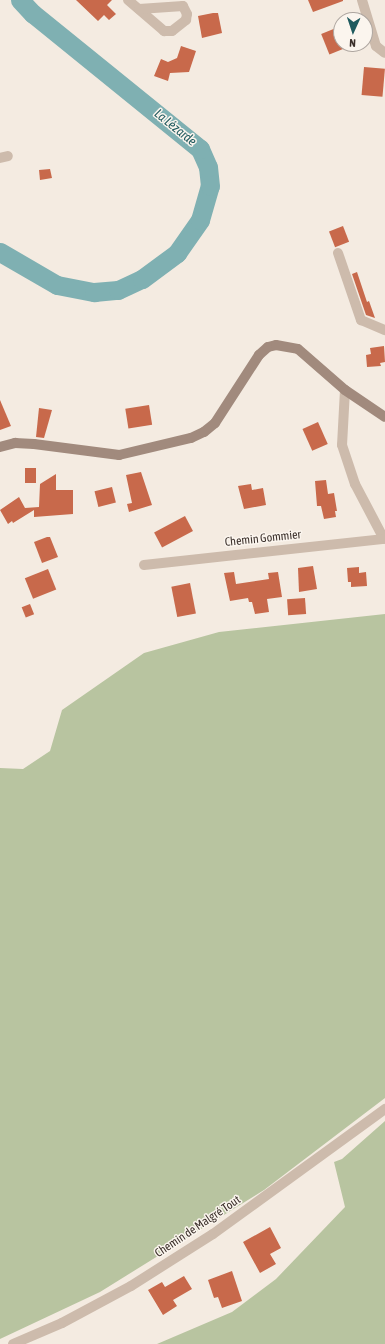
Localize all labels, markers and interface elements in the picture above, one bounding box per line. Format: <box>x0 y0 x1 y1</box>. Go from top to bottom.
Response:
north arrow <box>333 12 373 52</box>
text: N <box>349 37 356 49</box>
water label: La Lézarde <box>151 106 199 150</box>
street label: Chemin Gommier <box>224 528 302 550</box>
street label: Chemin de Malgré Tout <box>152 1193 244 1261</box>

